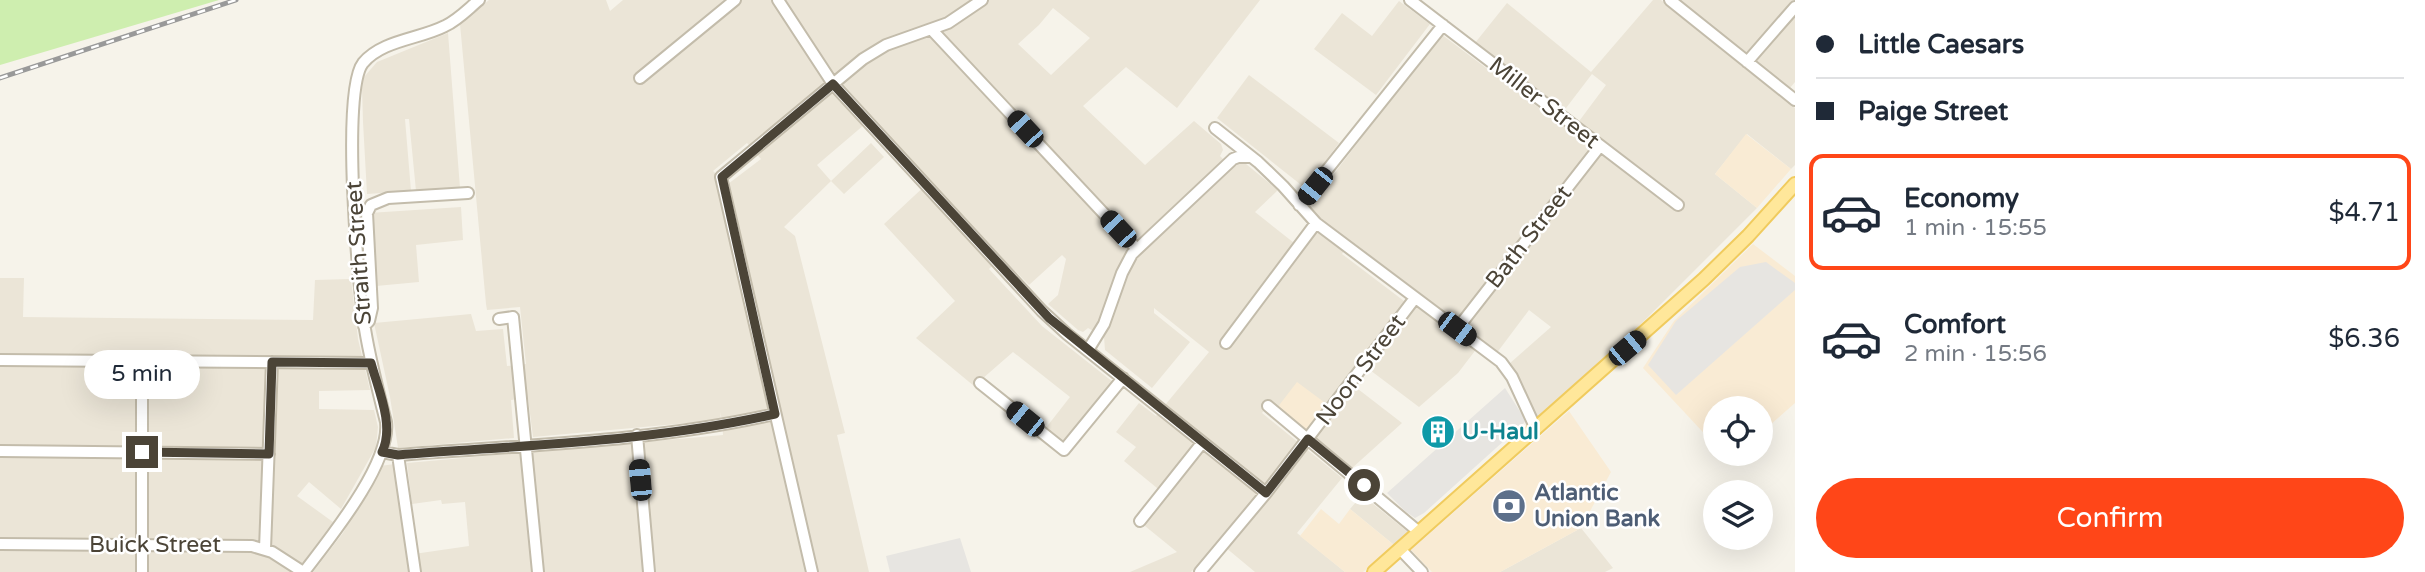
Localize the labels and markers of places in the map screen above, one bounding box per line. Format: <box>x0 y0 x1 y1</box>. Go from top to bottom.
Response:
building icon: U-Haul <box>1419 413 1457 451</box>
place label: U-Haul <box>1462 418 1539 446</box>
place label: Atlantic Union Bank <box>1534 479 1661 533</box>
bank icon: Atlantic Union Bank <box>1490 487 1528 525</box>

